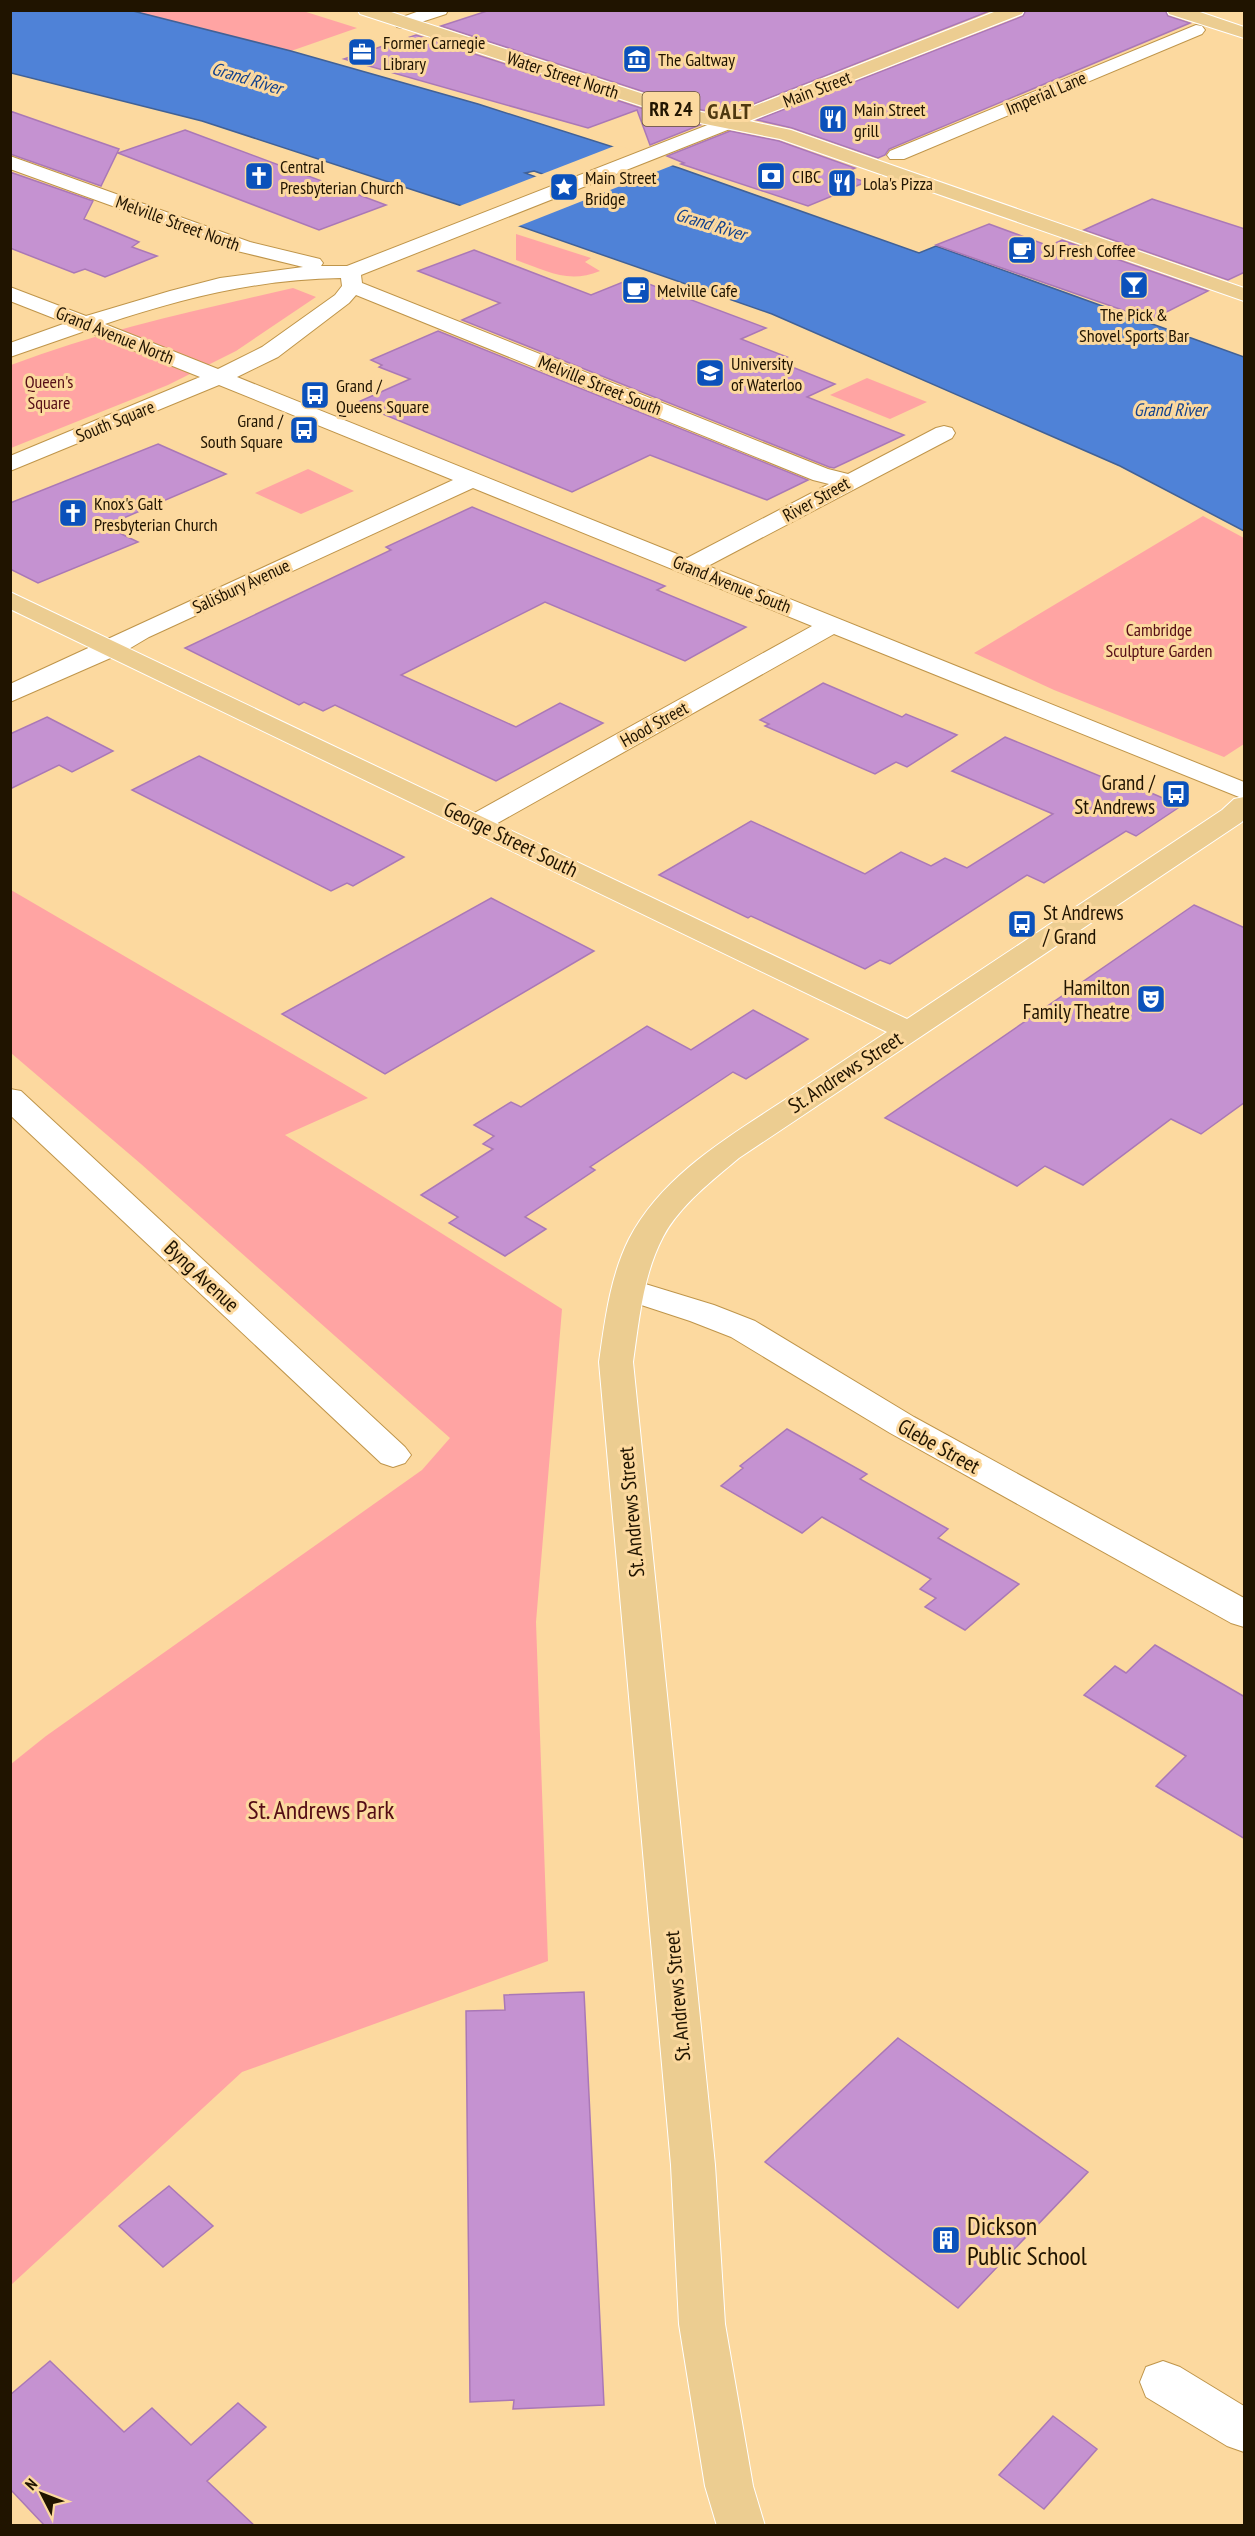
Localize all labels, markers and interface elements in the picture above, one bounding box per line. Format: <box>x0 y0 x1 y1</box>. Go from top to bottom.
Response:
place label: Former Carnegie Library <box>383 31 486 75</box>
office icon: Former Carnegie Library <box>346 36 378 68</box>
museum icon: The Galtway <box>621 43 653 75</box>
street label: Water Street North <box>504 46 622 104</box>
place label: The Galtway <box>658 48 735 71</box>
water label: Grand River <box>209 56 288 100</box>
street label: Main Street <box>779 65 855 113</box>
street label: Imperial Lane <box>1002 66 1090 120</box>
road number: RR 24 <box>642 92 700 126</box>
district label: GALT <box>707 97 753 125</box>
place label: Main Street grill <box>854 98 926 142</box>
restaurant icon: Main Street grill <box>817 103 849 135</box>
place label: Central Presbyterian Church <box>280 155 404 199</box>
church icon: Central Presbyterian Church <box>243 160 275 192</box>
bank icon: CIBC <box>755 160 787 192</box>
place label: CIBC <box>792 165 821 188</box>
place label: Main Street Bridge <box>585 166 657 210</box>
restaurant icon: Lola's Pizza <box>826 167 858 199</box>
place icon: Main Street Bridge <box>548 171 580 203</box>
place label: Lola's Pizza <box>863 172 933 195</box>
street label: Melville Street North <box>113 190 243 256</box>
water label: Grand River <box>673 202 752 246</box>
cafe icon: SJ Fresh Coffee <box>1006 234 1038 266</box>
place label: SJ Fresh Coffee <box>1043 239 1136 262</box>
bar icon: The Pick & Shovel Sports Bar <box>1118 269 1150 301</box>
cafe icon: Melville Cafe <box>620 274 652 306</box>
place label: Melville Cafe <box>657 279 738 302</box>
street label: Grand Avenue North <box>53 301 177 369</box>
place label: The Pick & Shovel Sports Bar <box>1079 303 1189 347</box>
street label: Melville Street South <box>535 350 665 420</box>
place label: University of Waterloo <box>731 352 803 396</box>
school or university icon: University of Waterloo <box>694 357 726 389</box>
park label: Queen's Square <box>25 370 73 414</box>
place label: Grand / Queens Square <box>336 374 429 418</box>
bus stop icon: Grand / Queens Square <box>299 379 331 411</box>
street label: South Square <box>72 395 158 447</box>
water label: Grand River <box>1134 398 1209 421</box>
place label: Grand / South Square <box>200 409 284 453</box>
bus stop icon: Grand / South Square <box>288 414 320 446</box>
street label: River Street <box>779 471 854 527</box>
place label: Knox's Galt Presbyterian Church <box>94 492 218 536</box>
church icon: Knox's Galt Presbyterian Church <box>57 497 89 529</box>
street label: Grand Avenue South <box>670 550 794 618</box>
street label: Salisbury Avenue <box>189 553 293 619</box>
park label: Cambridge Sculpture Garden <box>1105 618 1213 662</box>
street label: Hood Street <box>616 696 692 752</box>
place label: Grand / St Andrews <box>1074 769 1156 820</box>
bus stop icon: Grand / St Andrews <box>1160 778 1192 810</box>
street label: George Street South <box>439 795 583 883</box>
place label: St Andrews / Grand <box>1042 899 1124 950</box>
bus stop icon: St Andrews / Grand <box>1006 908 1038 940</box>
place label: Hamilton Family Theatre <box>1023 974 1130 1025</box>
theatre icon: Hamilton Family Theatre <box>1135 983 1167 1015</box>
street label: St. Andrews Street <box>783 1025 907 1119</box>
street label: Byng Avenue <box>159 1234 245 1318</box>
street label: Glebe Street <box>893 1412 985 1480</box>
street label: St. Andrews Street <box>612 1445 650 1578</box>
park label: St. Andrews Park <box>248 1793 394 1826</box>
street label: St. Andrews Street <box>658 1929 696 2062</box>
place label: Dickson Public School <box>967 2209 1087 2272</box>
building icon: Dickson Public School <box>930 2224 962 2256</box>
north arrow <box>12 2464 72 2524</box>
text: N <box>21 2474 41 2494</box>

